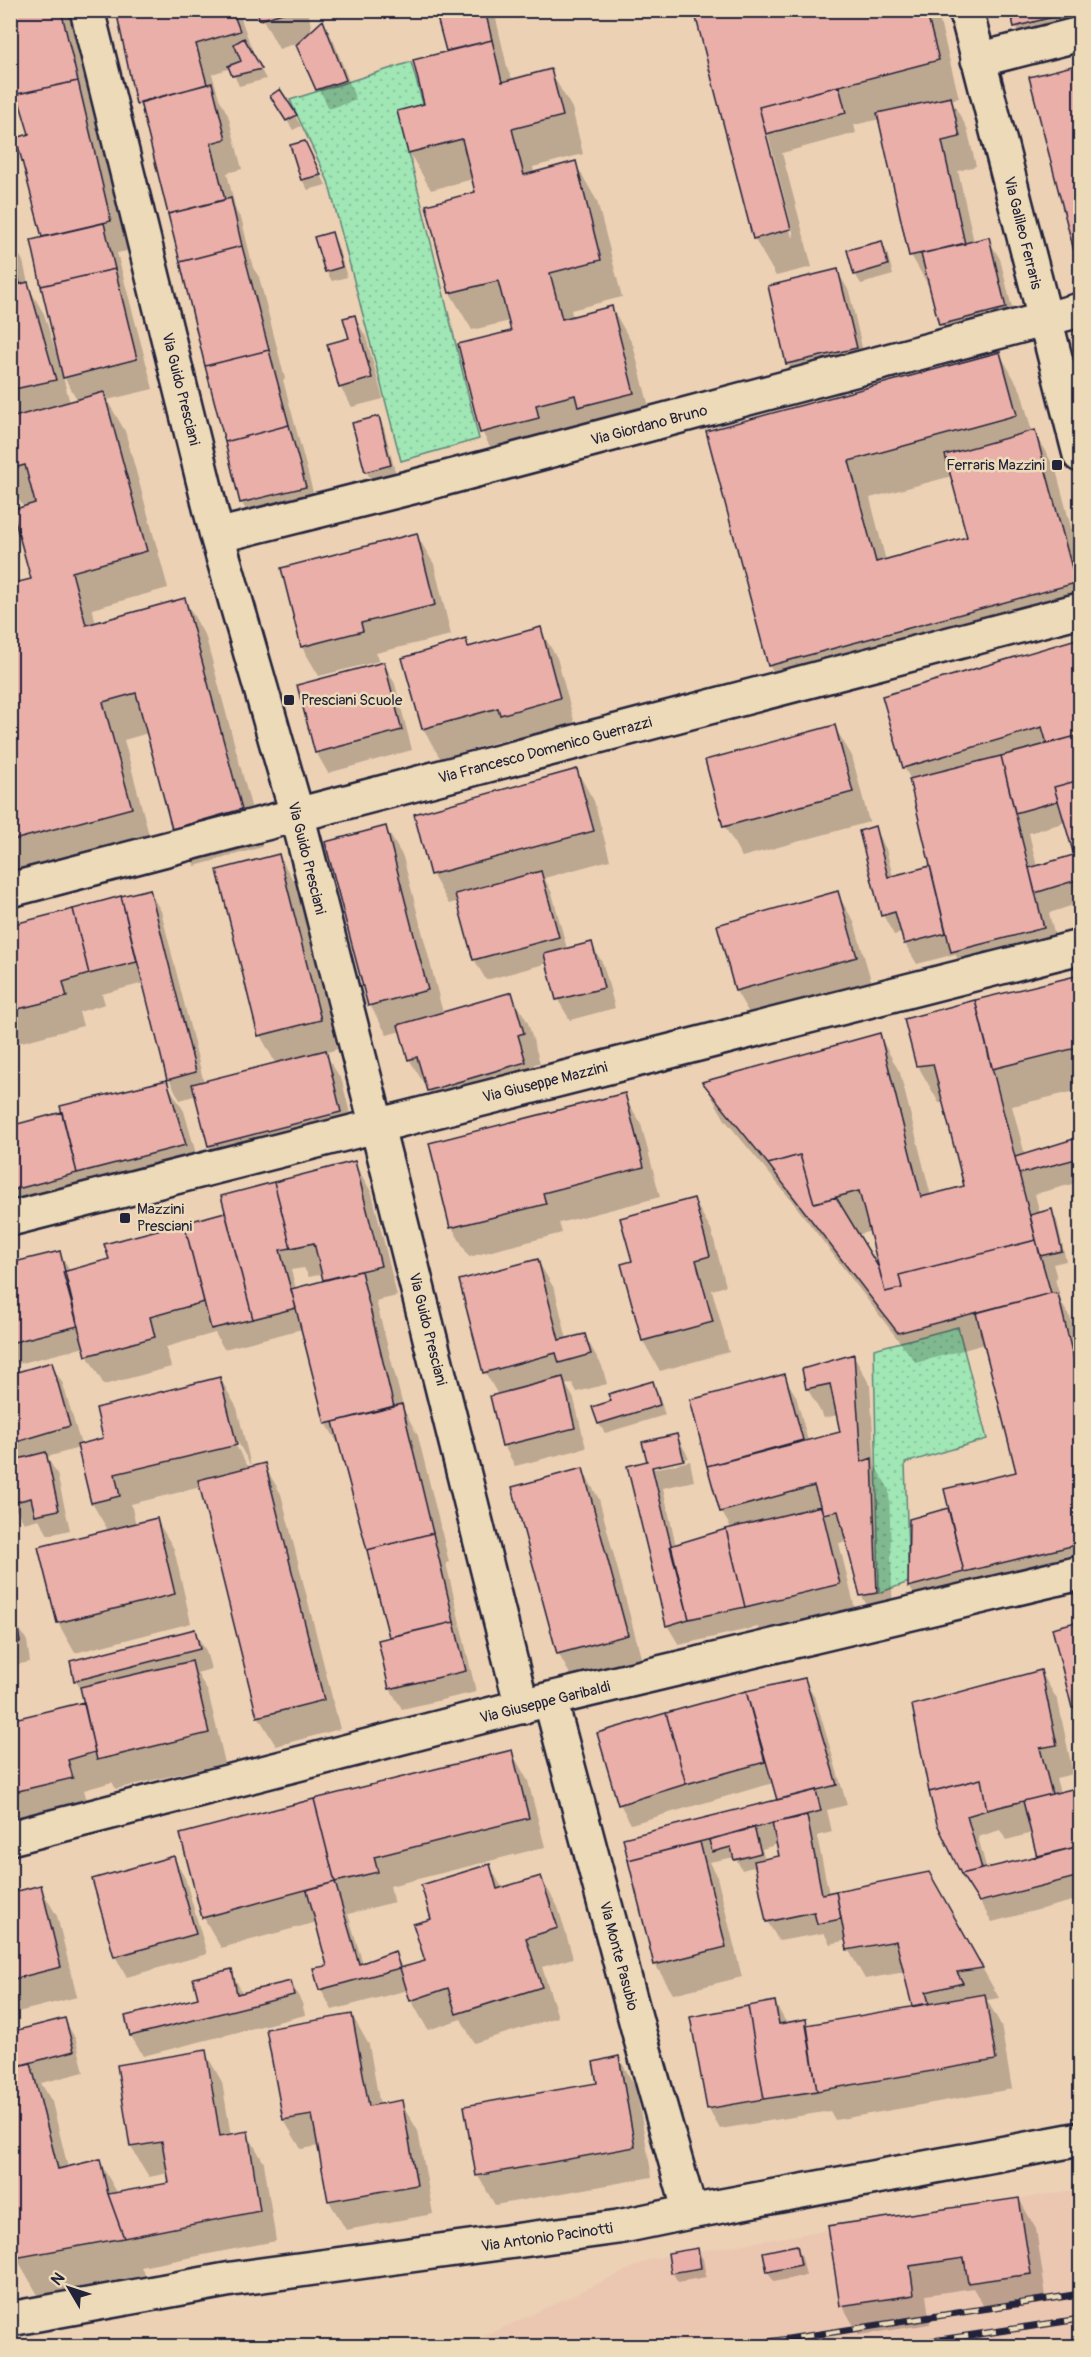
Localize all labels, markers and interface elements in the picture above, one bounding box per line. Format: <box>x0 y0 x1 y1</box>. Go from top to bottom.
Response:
street label: Via Galileo Ferraris <box>999 175 1046 292</box>
street label: Via Guido Presciani <box>157 331 204 448</box>
street label: Via Giordano Bruno <box>589 401 709 450</box>
place label: Ferraris Mazzini <box>946 456 1045 475</box>
marker: Ferraris Mazzini <box>1050 458 1064 472</box>
place label: Presciani Scuole <box>301 691 403 710</box>
marker: Presciani Scuole <box>282 693 296 707</box>
street label: Via Francesco Domenico Guerrazzi <box>436 713 654 788</box>
street label: Via Guido Presciani <box>283 800 330 917</box>
street label: Via Giuseppe Mazzini <box>481 1058 610 1107</box>
place label: Mazzini Presciani <box>137 1200 192 1236</box>
marker: Mazzini Presciani <box>118 1211 132 1225</box>
street label: Via Guido Presciani <box>404 1271 451 1388</box>
street label: Via Giuseppe Garibaldi <box>478 1677 613 1728</box>
street label: Via Monte Pasubio <box>595 1899 642 2013</box>
street label: Via Antonio Pacinotti <box>480 2219 614 2256</box>
north arrow <box>39 2258 99 2318</box>
text: N <box>47 2269 69 2290</box>

